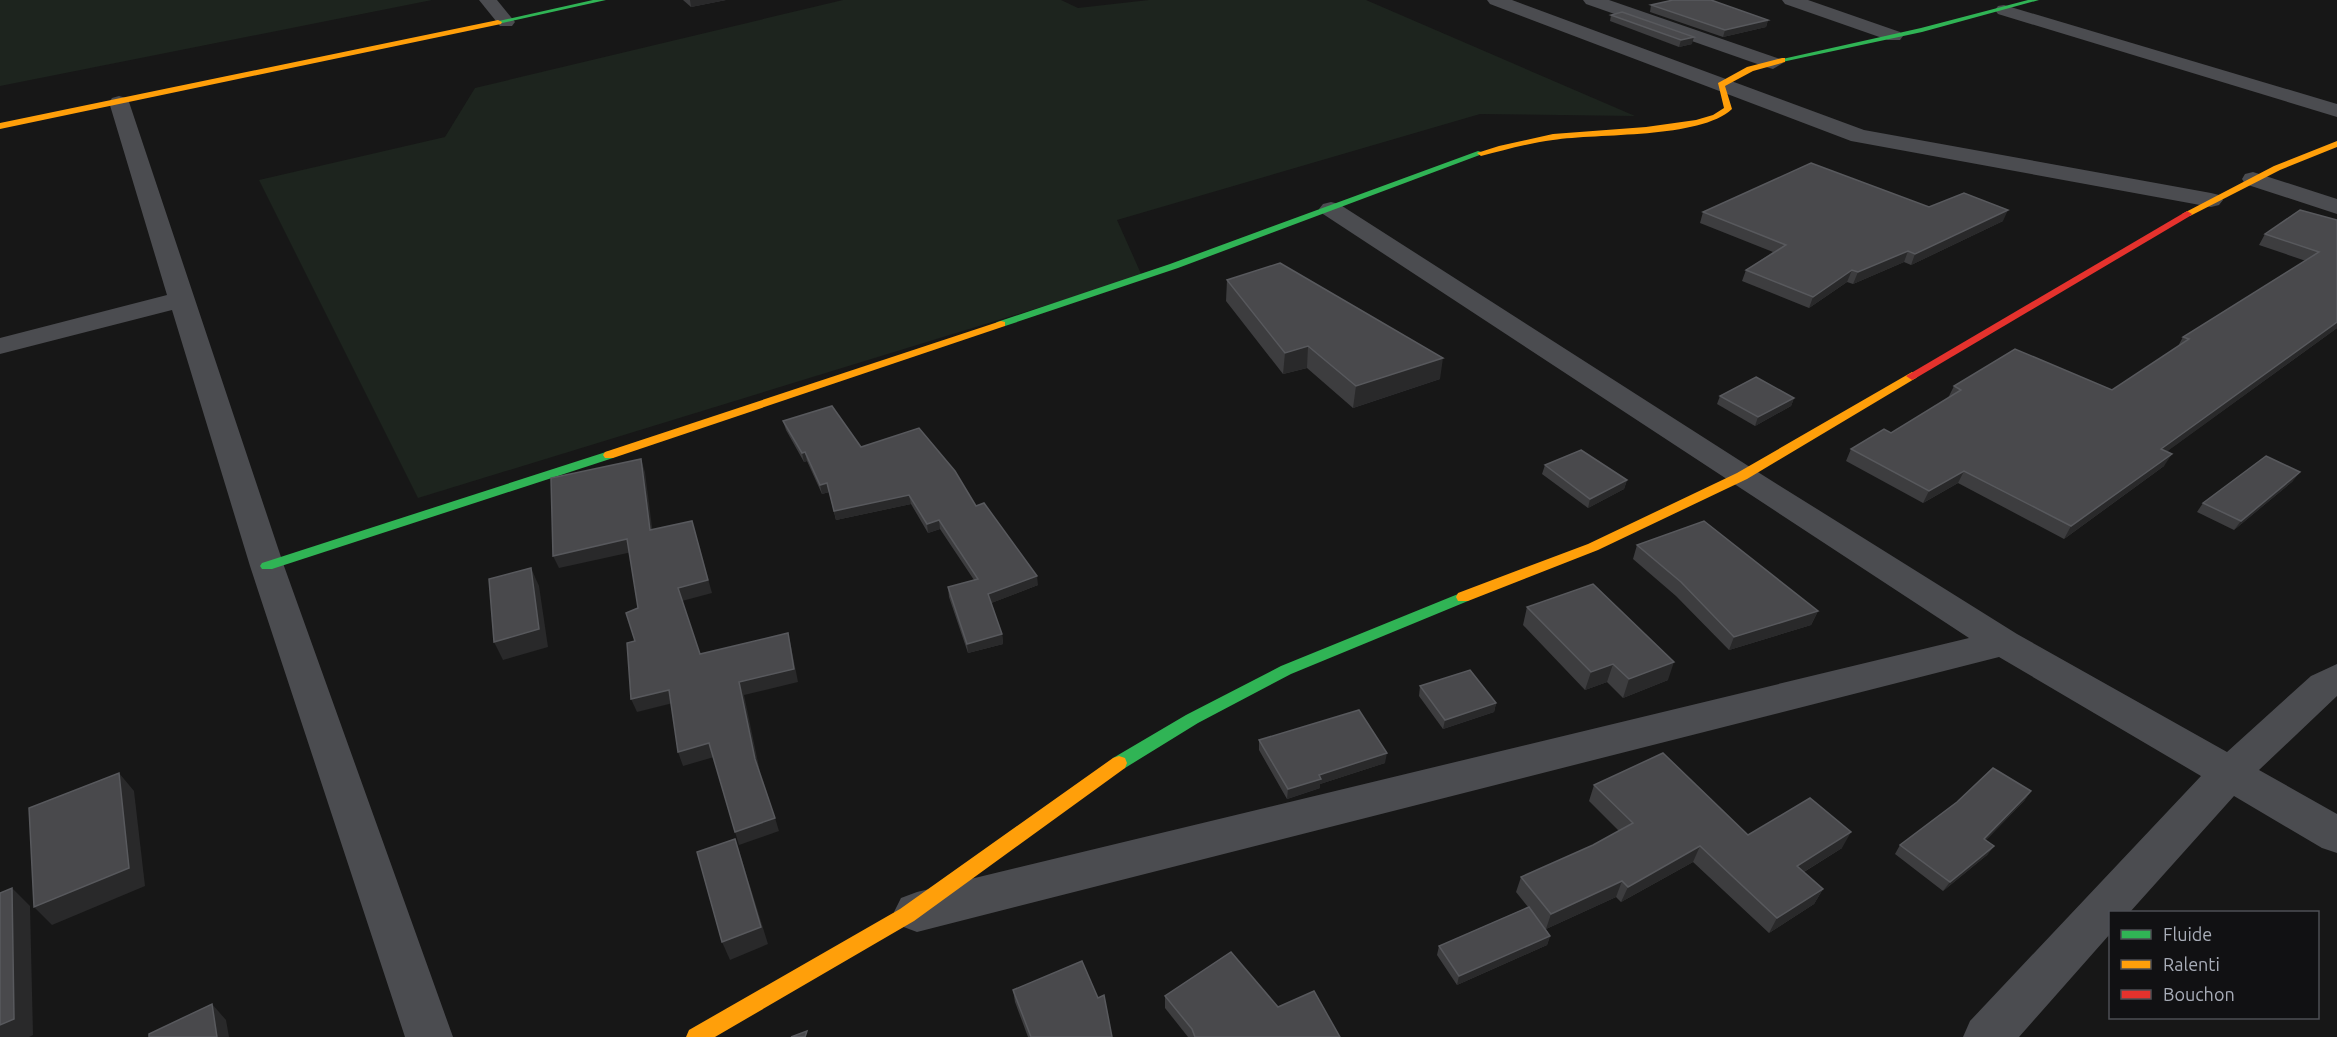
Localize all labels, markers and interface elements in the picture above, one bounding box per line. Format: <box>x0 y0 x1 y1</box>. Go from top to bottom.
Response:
legend <box>2109 911 2319 1019</box>
text: Fluide <box>2163 924 2212 944</box>
text: Ralenti <box>2163 954 2220 974</box>
text: Bouchon <box>2163 984 2235 1004</box>

